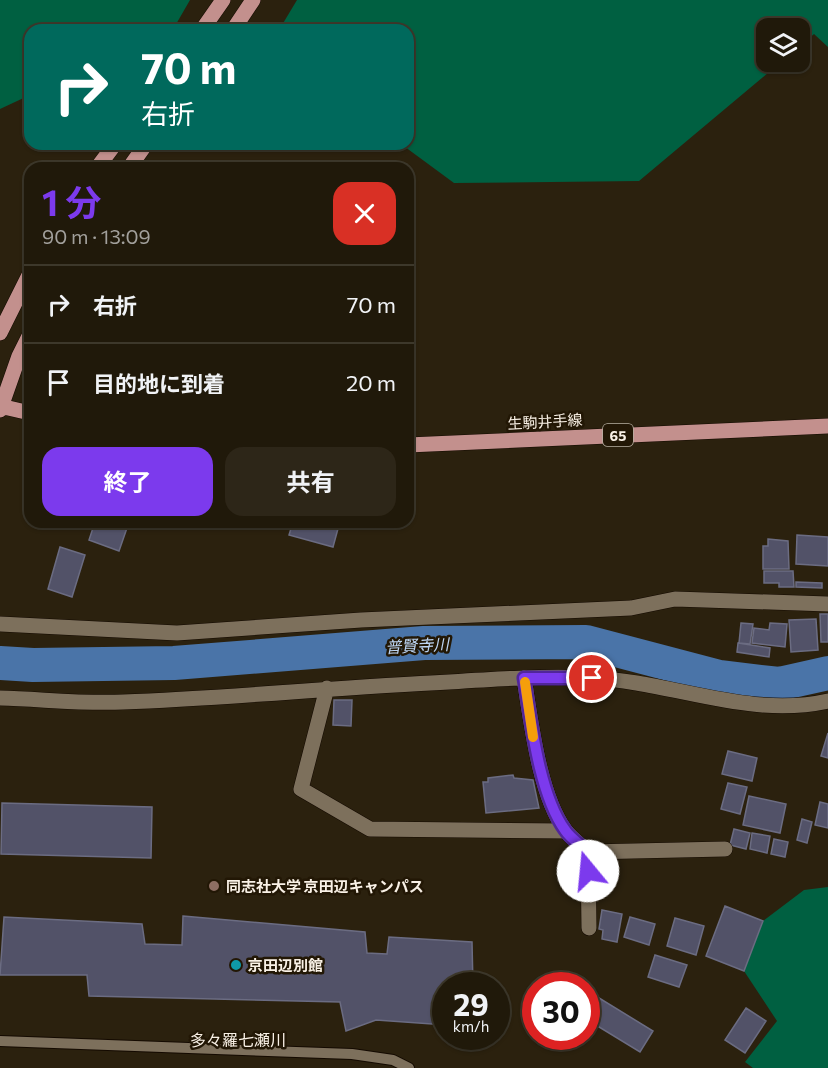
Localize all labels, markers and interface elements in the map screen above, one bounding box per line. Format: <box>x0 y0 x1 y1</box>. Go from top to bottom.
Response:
map controls <box>756 18 810 72</box>
button: layers <box>756 18 810 72</box>
text: 70 m <box>141 41 236 93</box>
icon: right <box>42 48 120 126</box>
text: 右折 <box>141 97 195 130</box>
text: 1 分 <box>42 179 101 223</box>
button: close <box>333 182 396 245</box>
text: 90 m · 13:09 <box>42 224 151 248</box>
icon: right <box>42 288 75 321</box>
text: 70 m <box>347 291 396 318</box>
text: 右折 <box>93 292 137 319</box>
icon: arrive <box>42 366 75 399</box>
text: 20 m <box>346 369 396 396</box>
text: 目的地に到着 <box>93 370 225 397</box>
street label: 生駒井手線 <box>507 410 583 432</box>
road number: 65 <box>603 424 633 446</box>
button: 終了 <box>42 447 213 516</box>
button: 共有 <box>225 447 396 516</box>
water label: 普賢寺川 <box>385 634 451 656</box>
pin <box>566 652 617 703</box>
icon: arrive <box>575 661 608 694</box>
position arrow <box>556 839 620 903</box>
place label: 同志社大学 京田辺キャンパス <box>226 877 424 895</box>
marker: 同志社大学 京田辺キャンパス <box>207 879 221 893</box>
place label: 京田辺別館 <box>248 956 323 974</box>
marker: 京田辺別館 <box>229 958 243 972</box>
speed limit sign: 30 <box>522 972 600 1050</box>
text: 29 <box>453 985 489 1022</box>
text: km/h <box>453 1017 489 1035</box>
district label: 多々羅七瀬川 <box>190 1030 286 1049</box>

